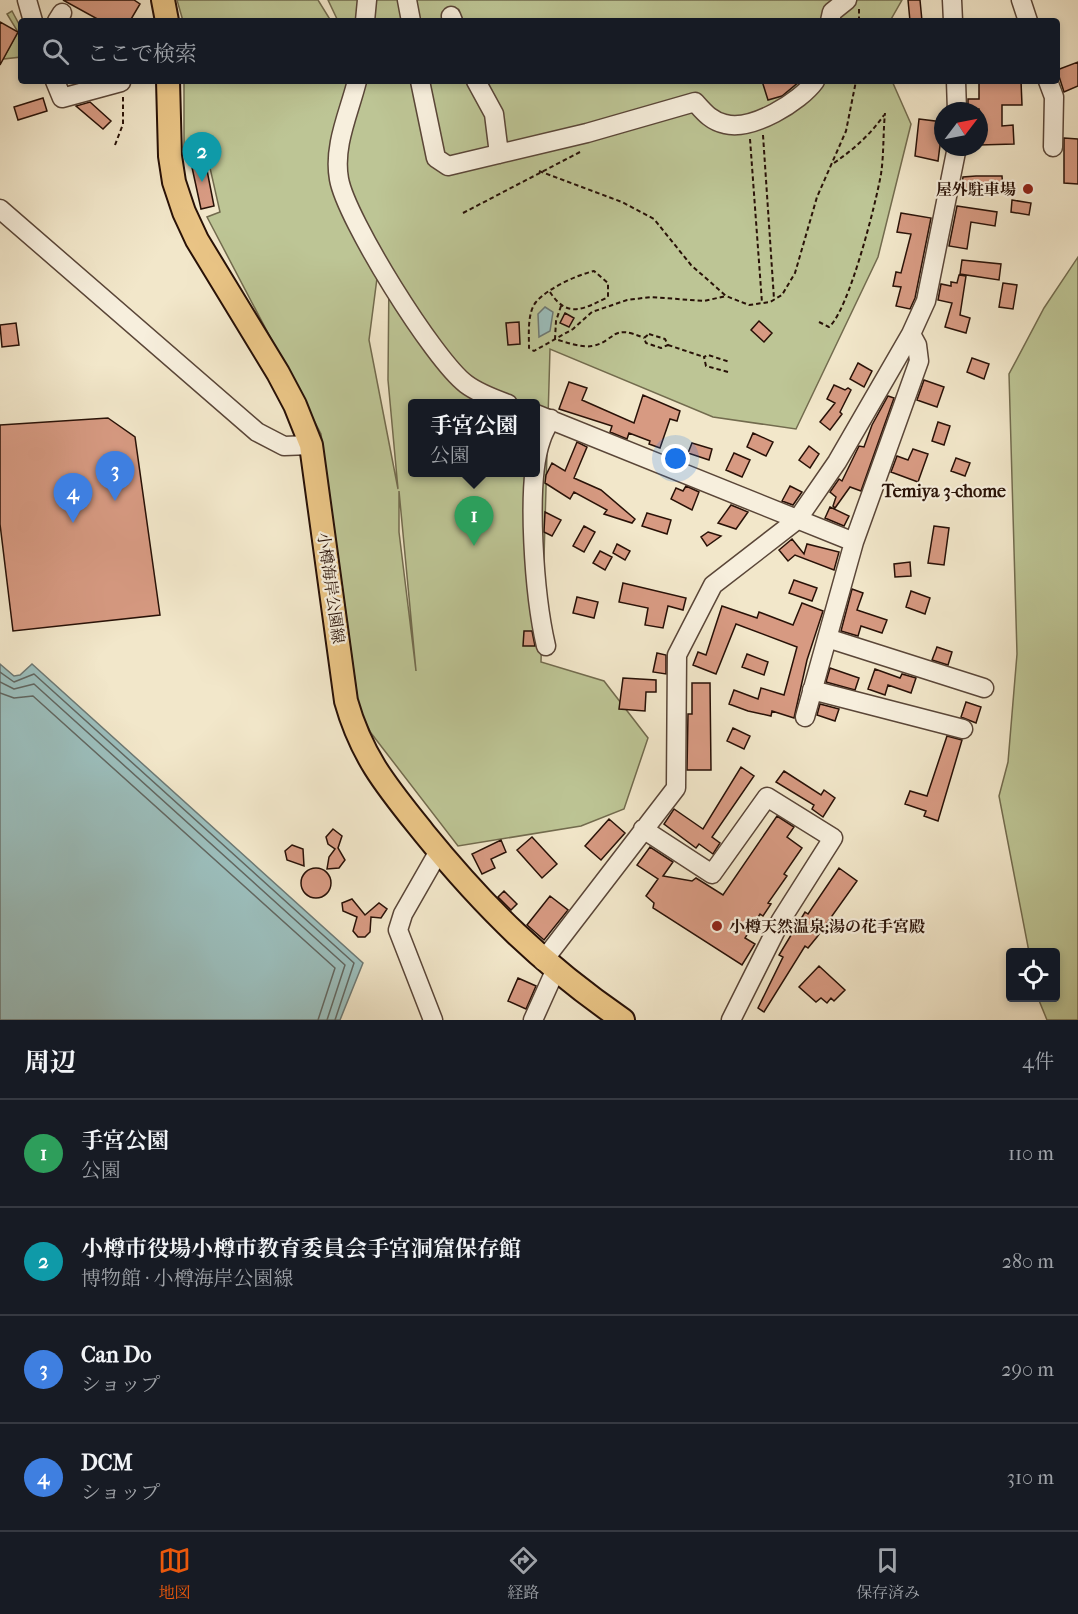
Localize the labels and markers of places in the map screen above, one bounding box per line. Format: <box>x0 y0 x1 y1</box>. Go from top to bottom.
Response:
pin: 2 <box>182 132 222 182</box>
place label: 屋外駐車場 <box>936 180 1016 199</box>
marker: 屋外駐車場 <box>1021 182 1035 196</box>
pin: 3 <box>96 452 134 501</box>
pin: 4 <box>54 474 92 523</box>
pin: 1 <box>454 496 494 546</box>
place label: 小樽天然温泉;湯の花手宮殿 <box>729 917 925 936</box>
marker: 小樽天然温泉;湯の花手宮殿 <box>710 919 724 933</box>

